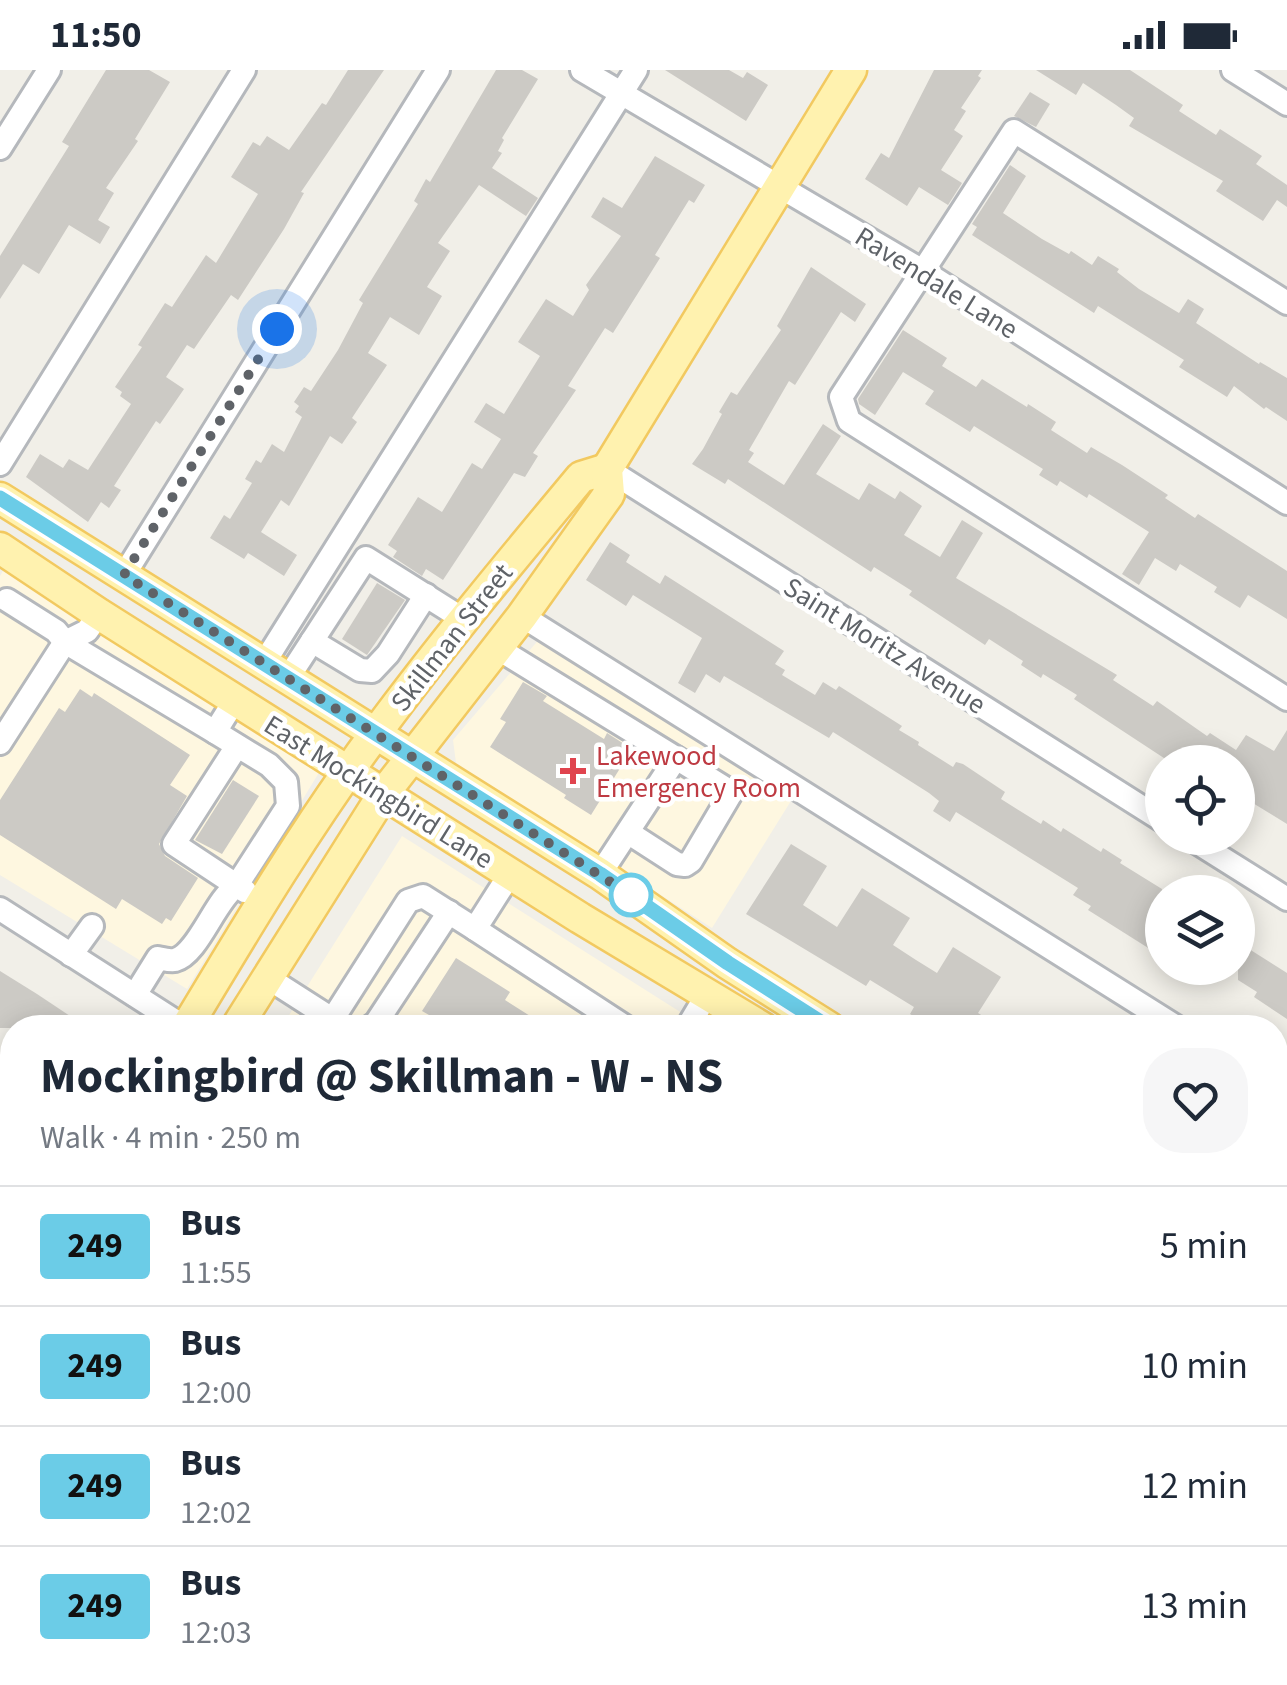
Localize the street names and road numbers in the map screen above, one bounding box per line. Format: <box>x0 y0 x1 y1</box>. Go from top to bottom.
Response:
street label: Ravendale Lane <box>847 217 1026 349</box>
street label: Skillman Street <box>381 555 523 720</box>
street label: Saint Moritz Avenue <box>776 567 993 724</box>
street label: East Mockingbird Lane <box>256 705 501 879</box>

